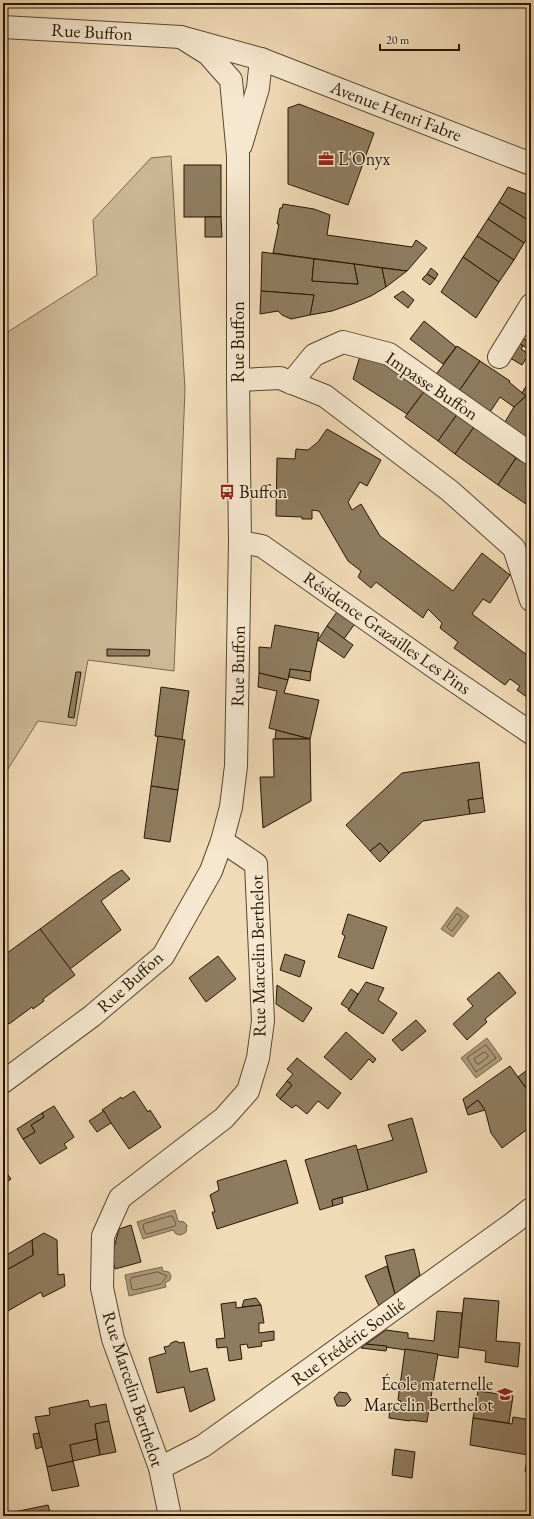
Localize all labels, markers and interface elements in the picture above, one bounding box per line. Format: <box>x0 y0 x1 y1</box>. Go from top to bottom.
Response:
street label: Rue Buffon <box>51 18 134 45</box>
scale bar <box>380 26 459 52</box>
text: 20 m <box>386 32 410 48</box>
street label: Avenue Henri Fabre <box>326 75 465 146</box>
place label: L'Onyx <box>338 147 391 170</box>
office icon: L'Onyx <box>317 150 335 168</box>
street label: Rue Buffon <box>226 301 249 383</box>
street label: Impasse Buffon <box>382 346 483 425</box>
place label: Buffon <box>239 480 288 503</box>
bus stop icon: Buffon <box>218 483 236 501</box>
street label: Résidence Grazailles Les Pins <box>299 566 476 699</box>
street label: Rue Buffon <box>225 625 250 707</box>
street label: Rue Marcelin Berthelot <box>245 874 270 1037</box>
street label: Rue Buffon <box>92 946 168 1017</box>
street label: Rue Frédéric Soulié <box>286 1293 409 1391</box>
street label: Rue Marcelin Berthelot <box>97 1308 170 1470</box>
place label: École maternelle Marcelin Berthelot <box>364 1372 493 1416</box>
school or university icon: École maternelle Marcelin Berthelot <box>496 1385 514 1403</box>

